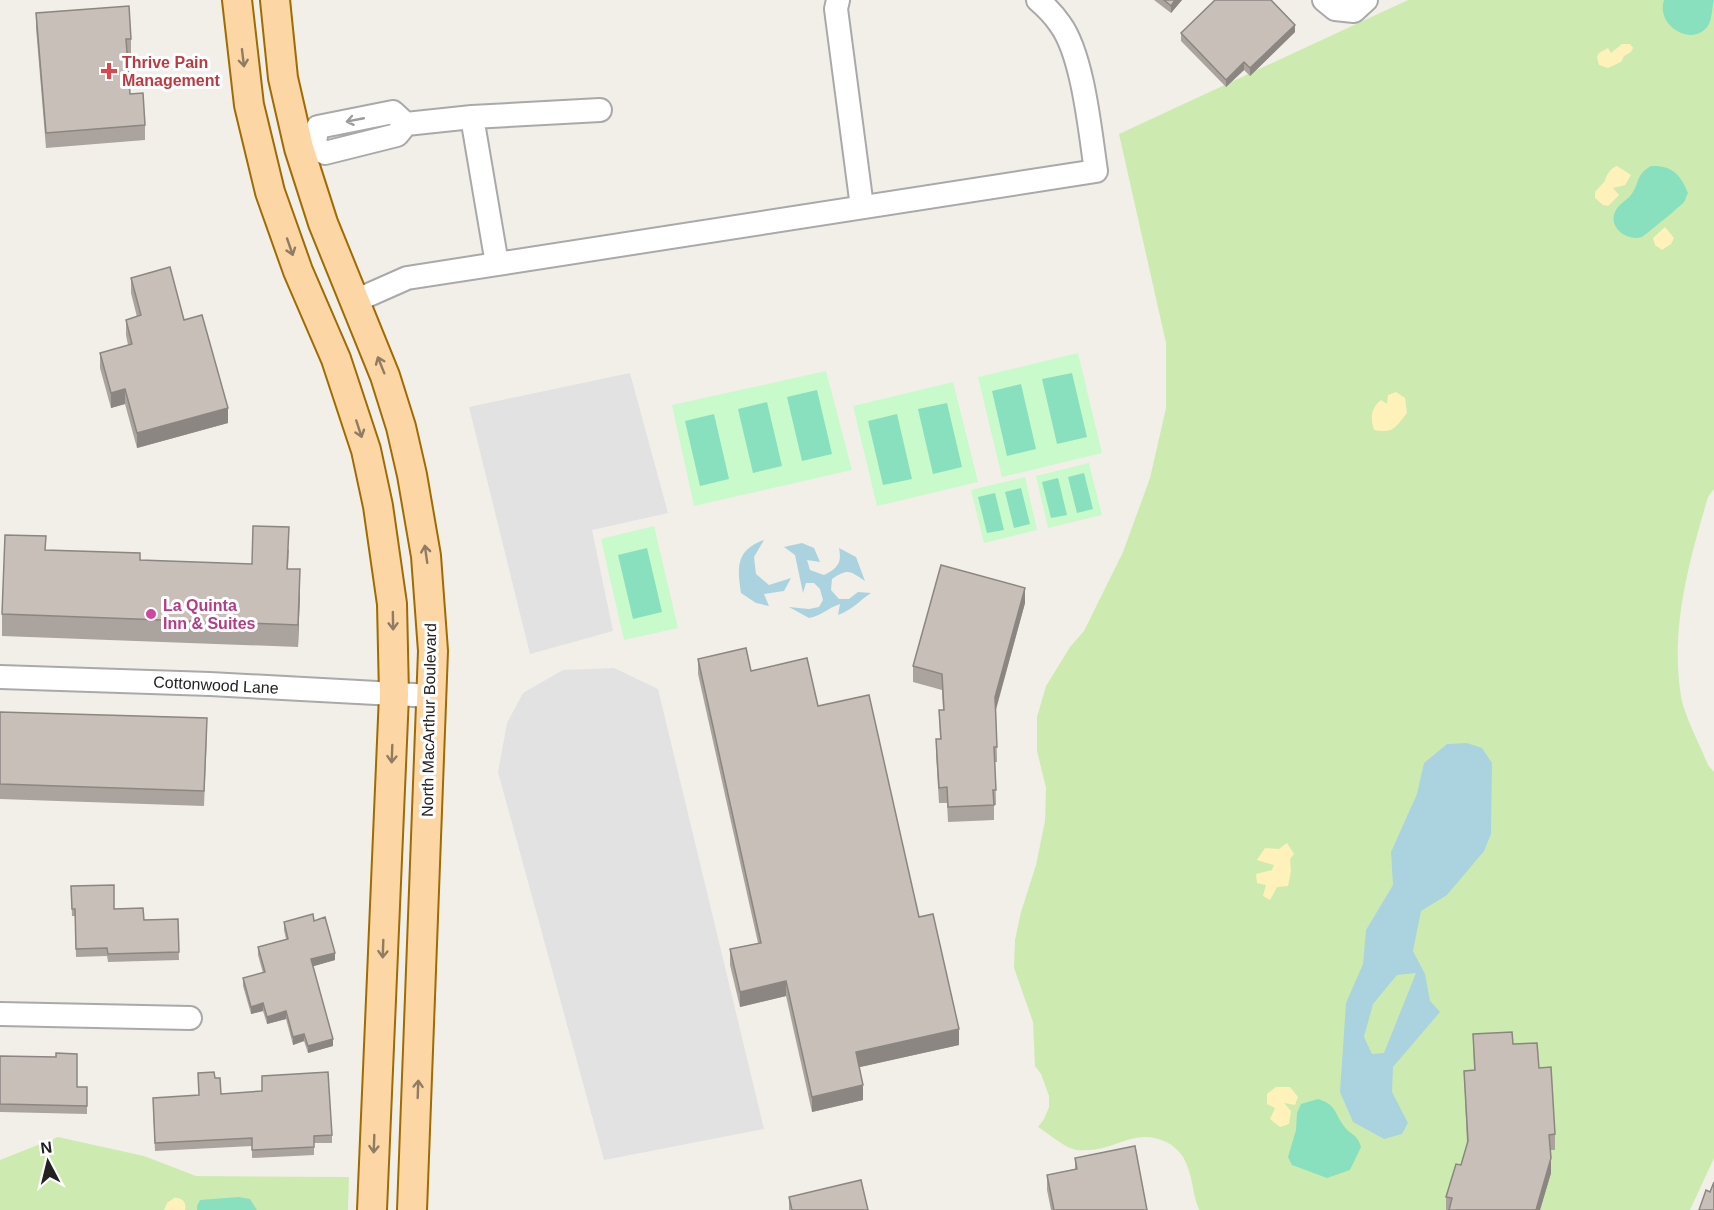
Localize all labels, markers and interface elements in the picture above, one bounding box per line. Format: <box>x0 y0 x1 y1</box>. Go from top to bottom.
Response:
one-way arrow <box>238 48 249 68</box>
place label: Thrive Pain Management <box>122 54 220 89</box>
marker: Thrive Pain Management <box>100 62 118 80</box>
one-way arrow <box>346 115 365 126</box>
one-way arrow <box>285 237 296 256</box>
one-way arrow <box>375 356 386 374</box>
one-way arrow <box>354 419 365 438</box>
one-way arrow <box>420 545 431 564</box>
place label: La Quinta Inn & Suites <box>163 597 256 632</box>
marker: La Quinta Inn & Suites <box>144 607 158 621</box>
one-way arrow <box>387 610 398 630</box>
street label: North MacArthur Boulevard <box>419 623 439 817</box>
street label: Cottonwood Lane <box>153 673 279 697</box>
one-way arrow <box>386 743 397 763</box>
one-way arrow <box>377 938 388 958</box>
one-way arrow <box>412 1079 423 1099</box>
north arrow <box>18 1132 78 1192</box>
one-way arrow <box>369 1133 380 1153</box>
text: N <box>39 1138 53 1157</box>

